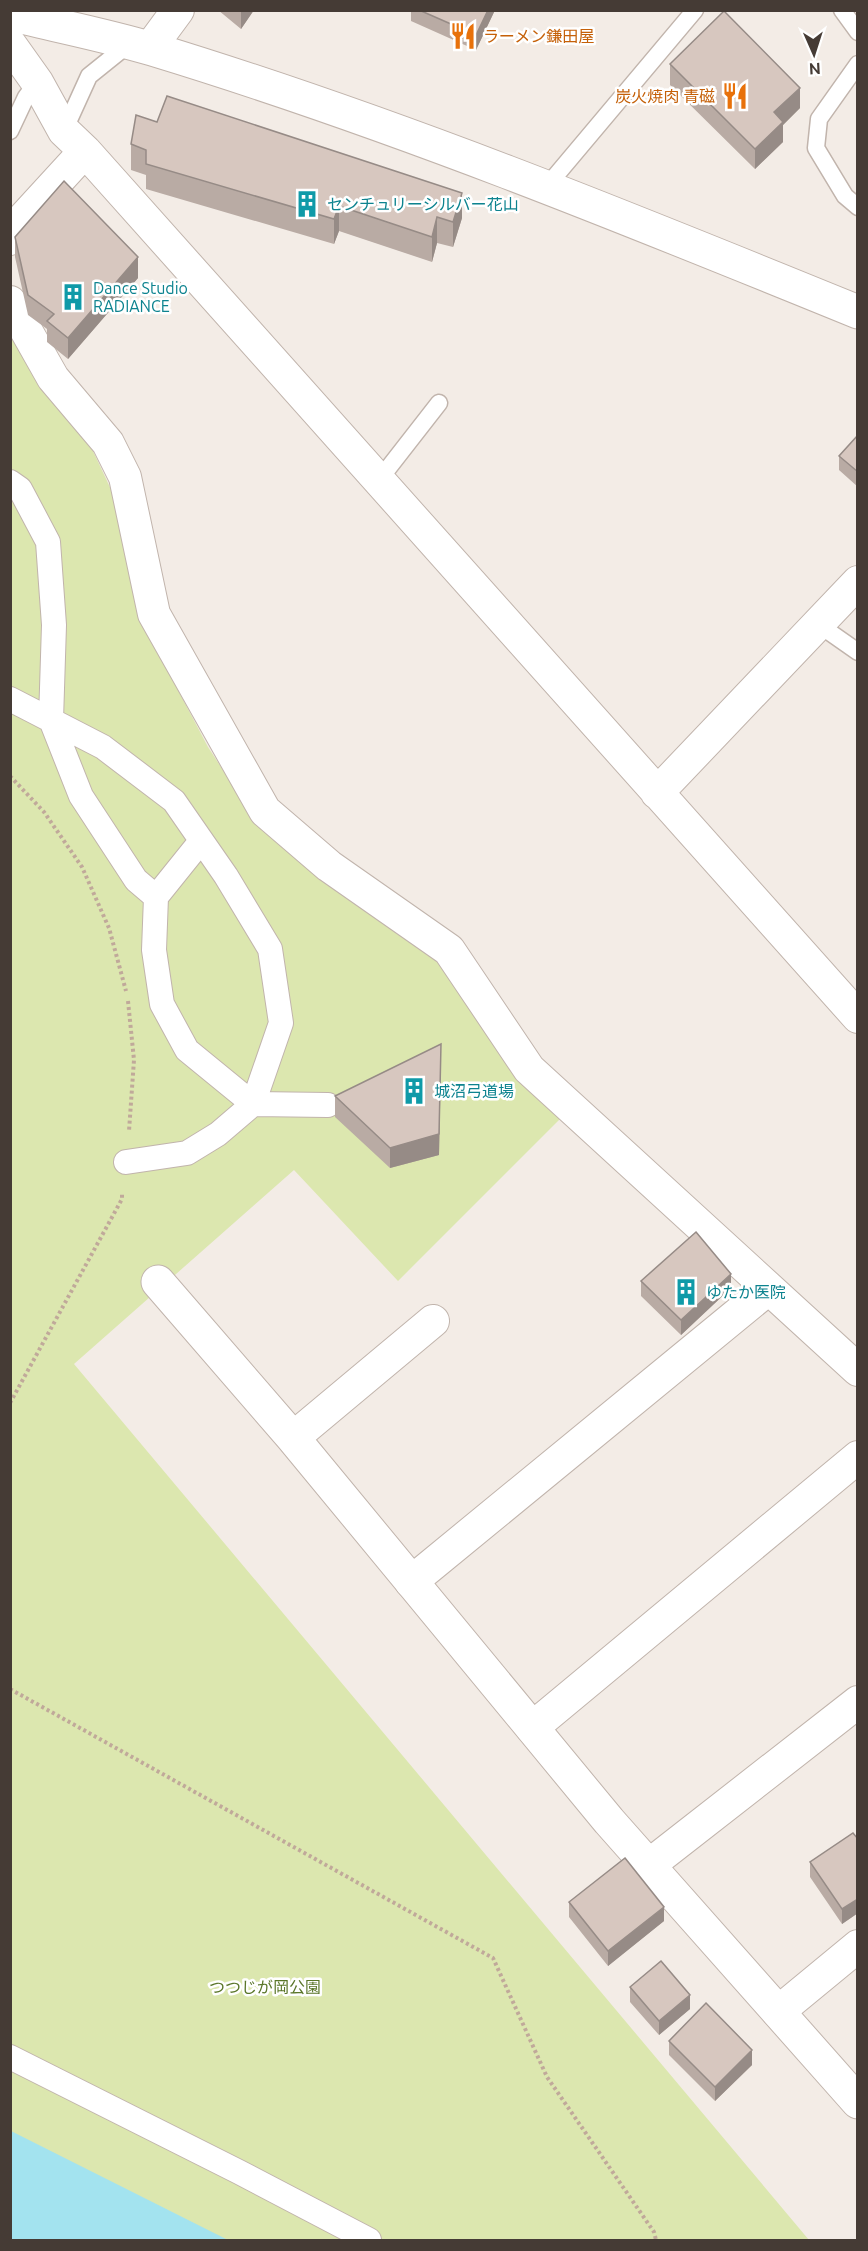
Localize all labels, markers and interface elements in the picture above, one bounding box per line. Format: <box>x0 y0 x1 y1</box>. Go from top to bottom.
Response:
restaurant icon: ラーメン鎌田屋 <box>448 21 478 51</box>
north arrow <box>784 24 844 84</box>
place label: ラーメン鎌田屋 <box>483 27 594 45</box>
text: N <box>808 60 821 78</box>
restaurant icon: 炭火焼肉 青磁 <box>720 81 750 111</box>
place label: 炭火焼肉 青磁 <box>615 87 715 105</box>
building icon: センチュリーシルバー花山 <box>292 189 322 219</box>
place label: センチュリーシルバー花山 <box>327 195 519 213</box>
place label: Dance Studio RADIANCE <box>93 279 188 315</box>
building icon: Dance Studio RADIANCE <box>58 282 88 312</box>
building icon: 城沼弓道場 <box>399 1076 429 1106</box>
place label: 城沼弓道場 <box>434 1082 514 1100</box>
building icon: ゆたか医院 <box>671 1277 701 1307</box>
place label: ゆたか医院 <box>706 1283 786 1301</box>
park label: つつじが岡公園 <box>209 1978 321 1996</box>

